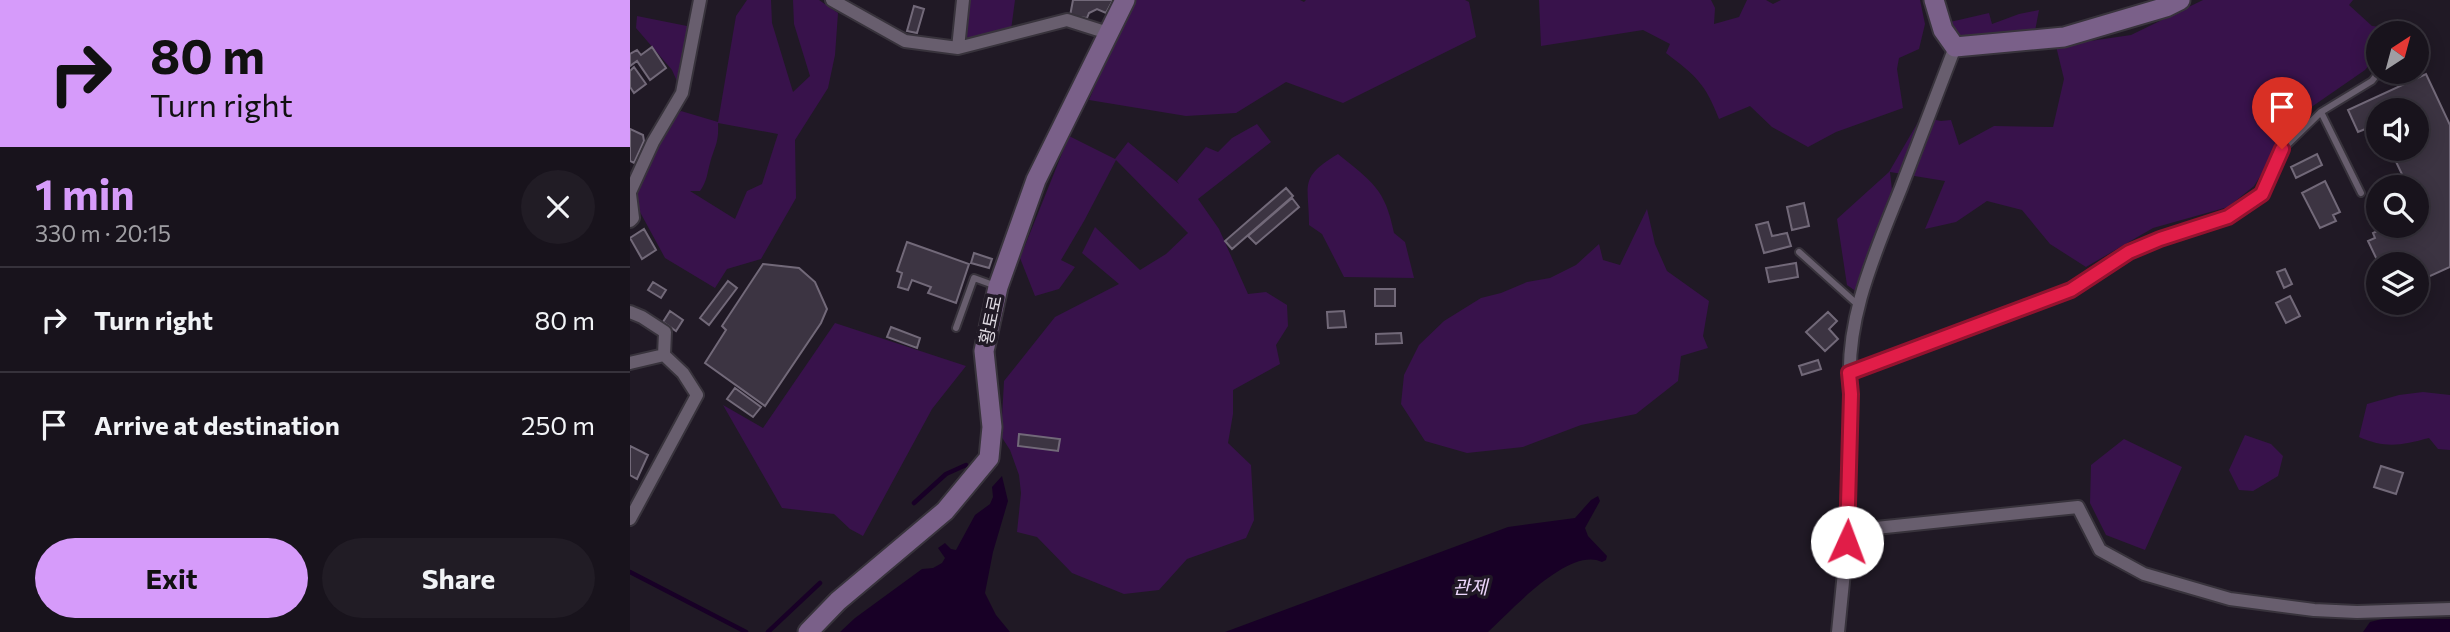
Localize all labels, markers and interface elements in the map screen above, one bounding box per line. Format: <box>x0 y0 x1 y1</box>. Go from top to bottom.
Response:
north arrow <box>2366 21 2429 84</box>
map controls <box>2366 21 2429 315</box>
text: 80 m <box>150 24 265 84</box>
icon: right <box>35 28 126 119</box>
pin <box>2252 77 2312 149</box>
text: Turn right <box>150 84 293 124</box>
icon: arrive <box>2263 88 2301 126</box>
button: sound <box>2366 98 2429 161</box>
text: 1 min <box>35 167 135 219</box>
button: close <box>521 170 595 244</box>
button: search <box>2366 175 2429 238</box>
text: 330 m · 20:15 <box>35 219 171 247</box>
button: layers <box>2366 252 2429 315</box>
street label: 황토로 <box>974 293 1006 346</box>
icon: right <box>35 301 73 339</box>
text: Turn right <box>94 304 213 335</box>
text: 80 m <box>535 304 595 335</box>
icon: arrive <box>35 406 73 444</box>
text: Arrive at destination <box>94 409 340 440</box>
text: 250 m <box>521 409 595 440</box>
position arrow <box>1810 505 1884 579</box>
button: Exit <box>35 538 308 618</box>
button: Share <box>322 538 595 618</box>
water label: 관제 <box>1453 575 1490 598</box>

